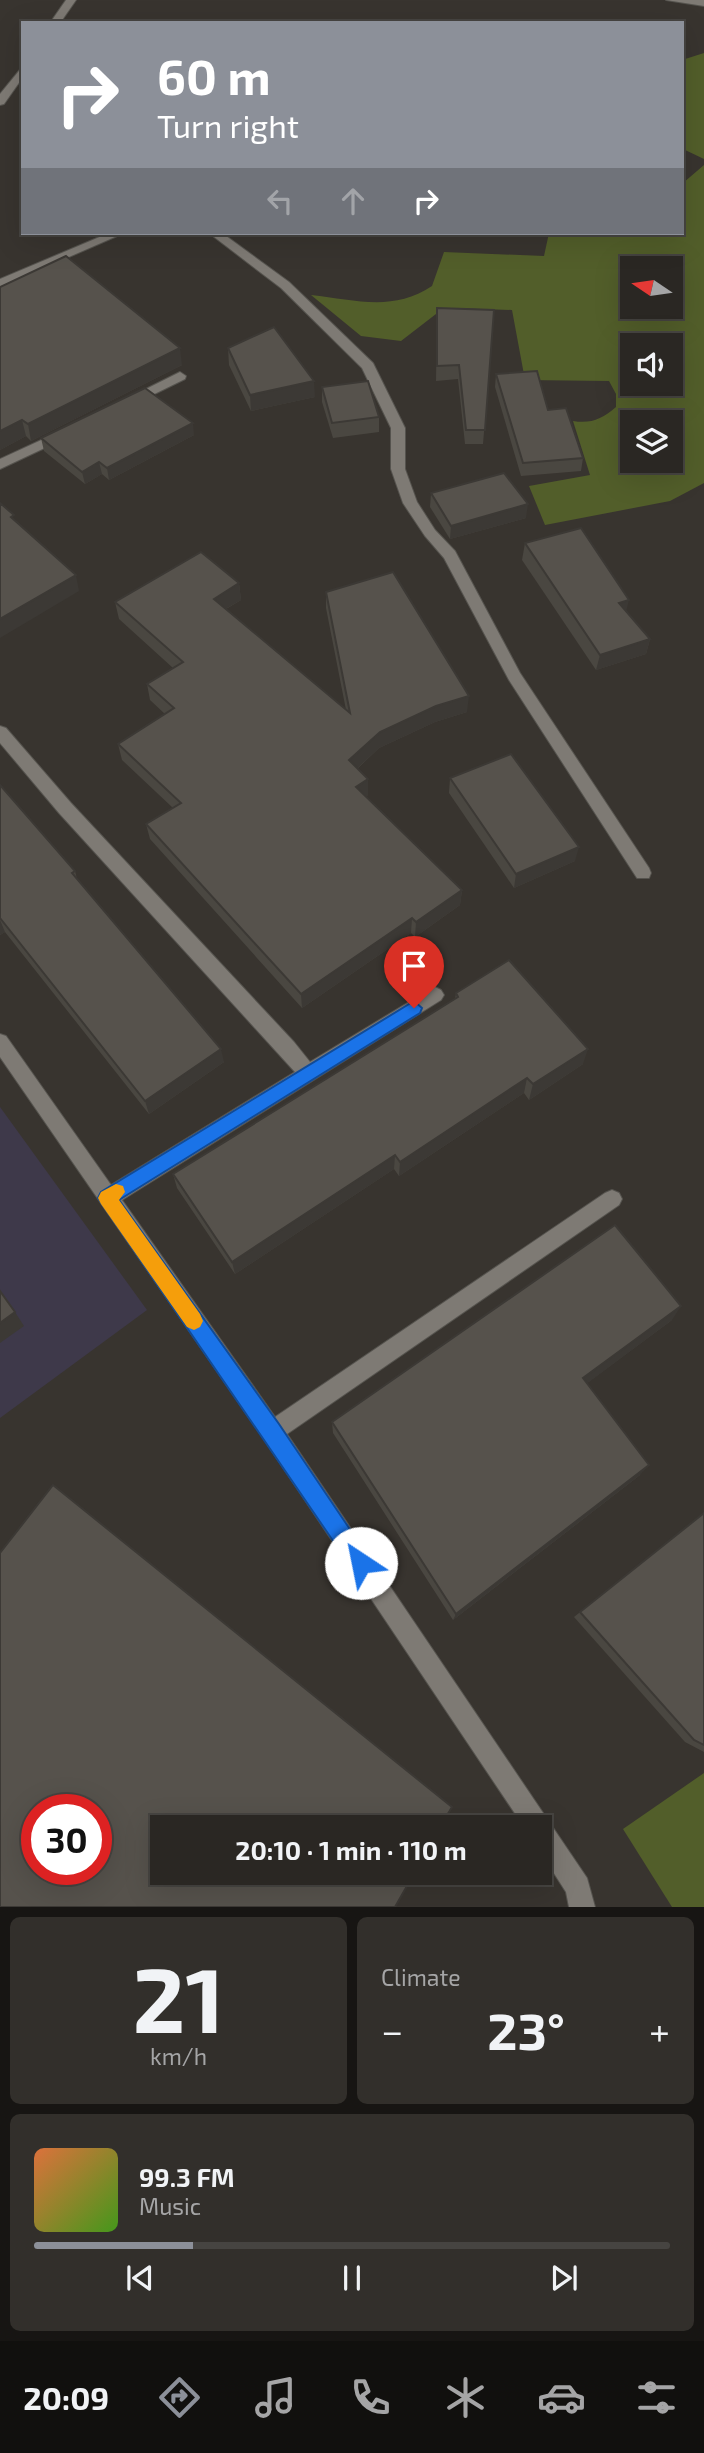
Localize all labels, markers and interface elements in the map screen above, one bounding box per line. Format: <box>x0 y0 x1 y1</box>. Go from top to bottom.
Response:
text: 60 m <box>157 46 271 105</box>
icon: right <box>42 49 133 140</box>
text: Turn right <box>157 106 299 144</box>
icon: left <box>261 182 299 220</box>
icon: ahead <box>334 182 372 220</box>
icon: right <box>407 182 445 220</box>
north arrow <box>620 256 682 318</box>
map controls <box>620 256 683 473</box>
button: sound <box>620 333 683 396</box>
button: layers <box>620 410 683 473</box>
pin <box>384 936 444 1008</box>
icon: arrive <box>395 947 433 985</box>
position arrow <box>324 1526 398 1600</box>
speed limit sign: 30 <box>21 1794 112 1885</box>
text: 20:10 · 1 min · 110 m <box>235 1834 467 1865</box>
text: 21 <box>132 1942 225 2051</box>
text: Climate <box>381 1963 461 1991</box>
text: 23° <box>487 1998 565 2060</box>
text: − <box>381 2007 403 2053</box>
text: + <box>649 2007 670 2053</box>
text: km/h <box>150 2042 207 2070</box>
text: 99.3 FM <box>139 2161 235 2192</box>
text: Music <box>139 2192 201 2220</box>
icon: previous <box>121 2259 159 2297</box>
icon: pause <box>333 2259 371 2297</box>
icon: next <box>545 2259 583 2297</box>
icon: directions <box>155 2373 204 2422</box>
icon: music <box>251 2373 300 2422</box>
icon: phone <box>346 2373 395 2422</box>
icon: climate <box>441 2373 490 2422</box>
icon: car <box>537 2373 586 2422</box>
icon: filters <box>632 2373 681 2422</box>
text: 20:09 <box>23 2378 109 2416</box>

